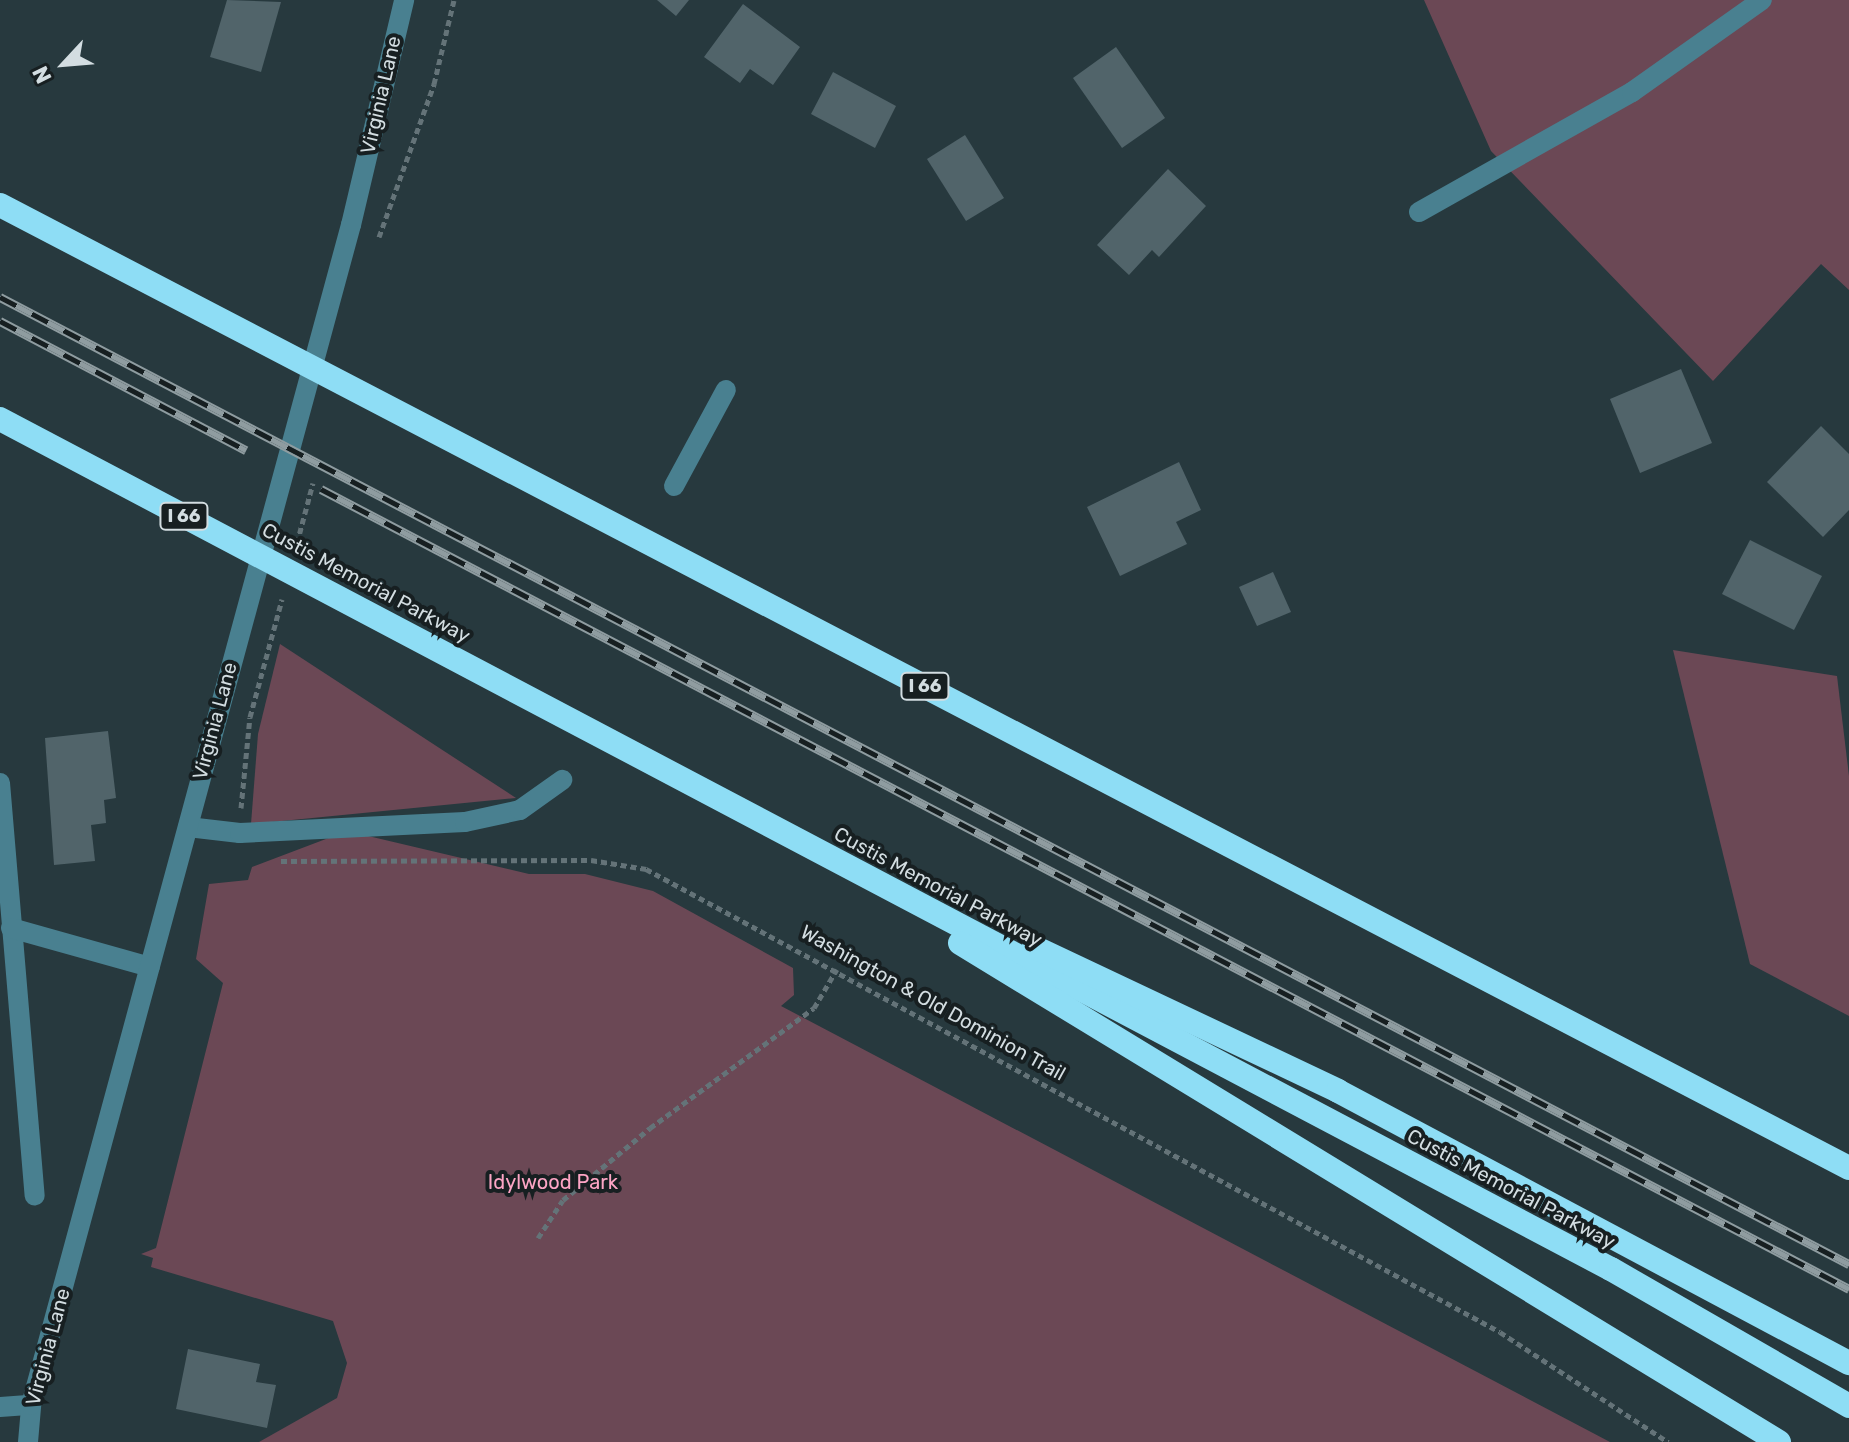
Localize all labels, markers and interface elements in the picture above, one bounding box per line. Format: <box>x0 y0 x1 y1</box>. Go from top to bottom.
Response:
north arrow <box>24 24 104 104</box>
street label: Virginia Lane <box>356 34 406 156</box>
text: N <box>26 62 58 88</box>
road number: I 66 <box>158 502 210 530</box>
street label: Custis Memorial Parkway <box>258 518 474 648</box>
street label: Virginia Lane <box>188 660 242 782</box>
road number: I 66 <box>899 672 951 700</box>
street label: Custis Memorial Parkway <box>830 822 1046 952</box>
street label: Washington & Old Dominion Trail <box>796 920 1070 1086</box>
street label: Custis Memorial Parkway <box>1403 1124 1619 1254</box>
park label: Idylwood Park <box>488 1170 618 1194</box>
street label: Virginia Lane <box>21 1286 75 1408</box>

